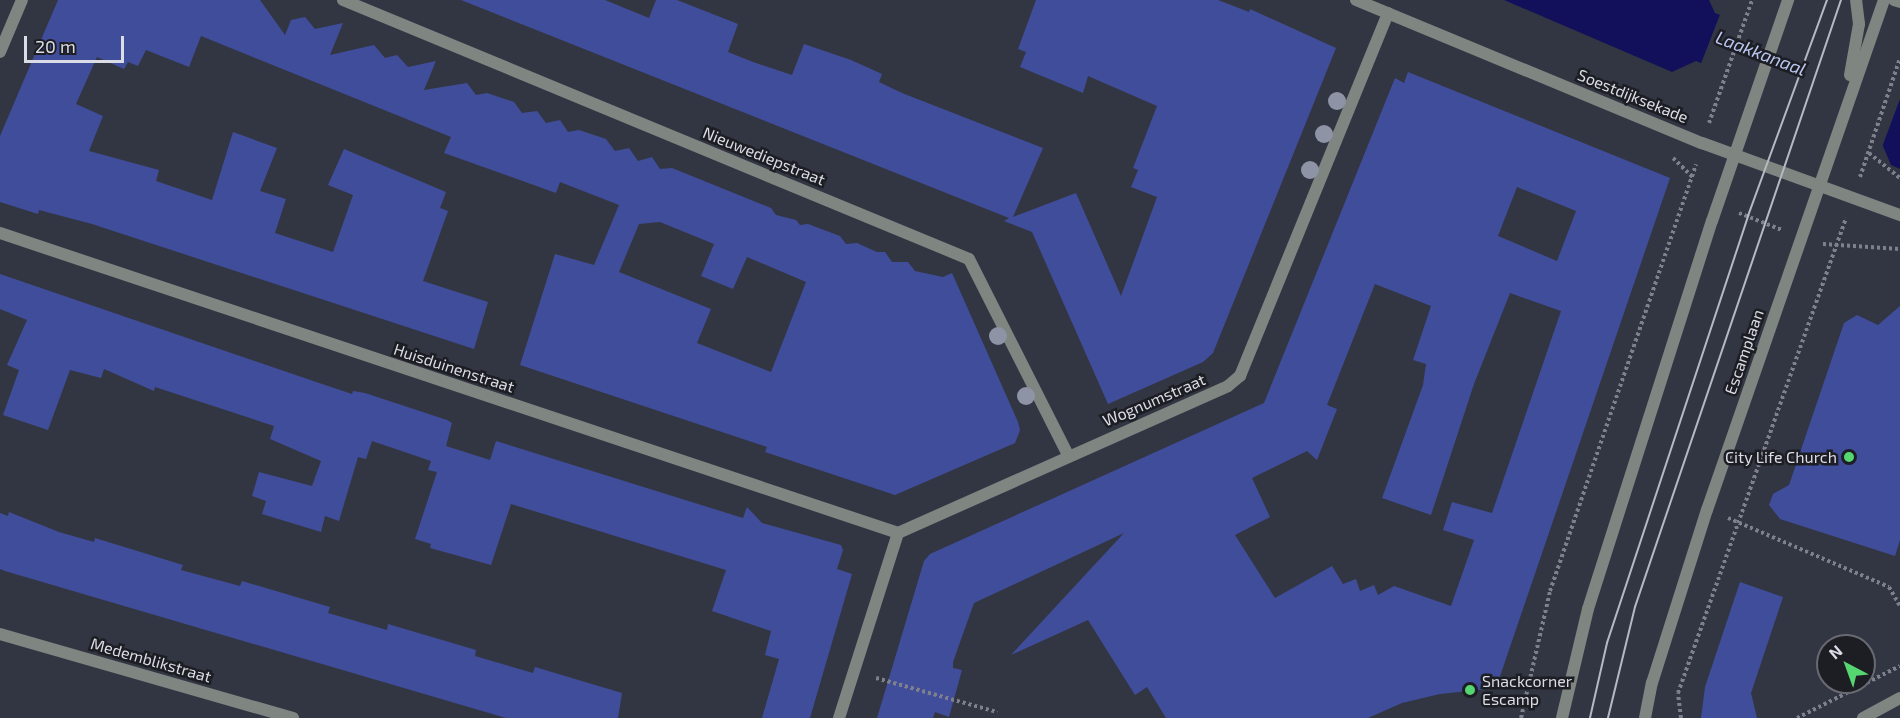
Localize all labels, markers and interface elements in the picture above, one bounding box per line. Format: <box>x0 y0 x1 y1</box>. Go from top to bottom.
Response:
scale bar <box>27 24 128 62</box>
water label: Laakkanaal <box>1713 26 1809 80</box>
text: 20 m <box>35 35 76 57</box>
street label: Soestdijksekade <box>1575 65 1691 127</box>
street label: Nieuwediepstraat <box>700 123 828 189</box>
street label: Escamplaan <box>1720 307 1768 397</box>
street label: Huisduinenstraat <box>391 339 517 397</box>
street label: Wognumstraat <box>1100 370 1208 430</box>
place label: City Life Church <box>1725 447 1837 467</box>
marker: City Life Church <box>1842 450 1856 464</box>
street label: Medemblikstraat <box>88 634 214 686</box>
north arrow <box>1816 634 1876 694</box>
text: N <box>1825 641 1846 663</box>
place label: Snackcorner Escamp <box>1482 671 1572 709</box>
marker: Snackcorner Escamp <box>1463 683 1477 697</box>

